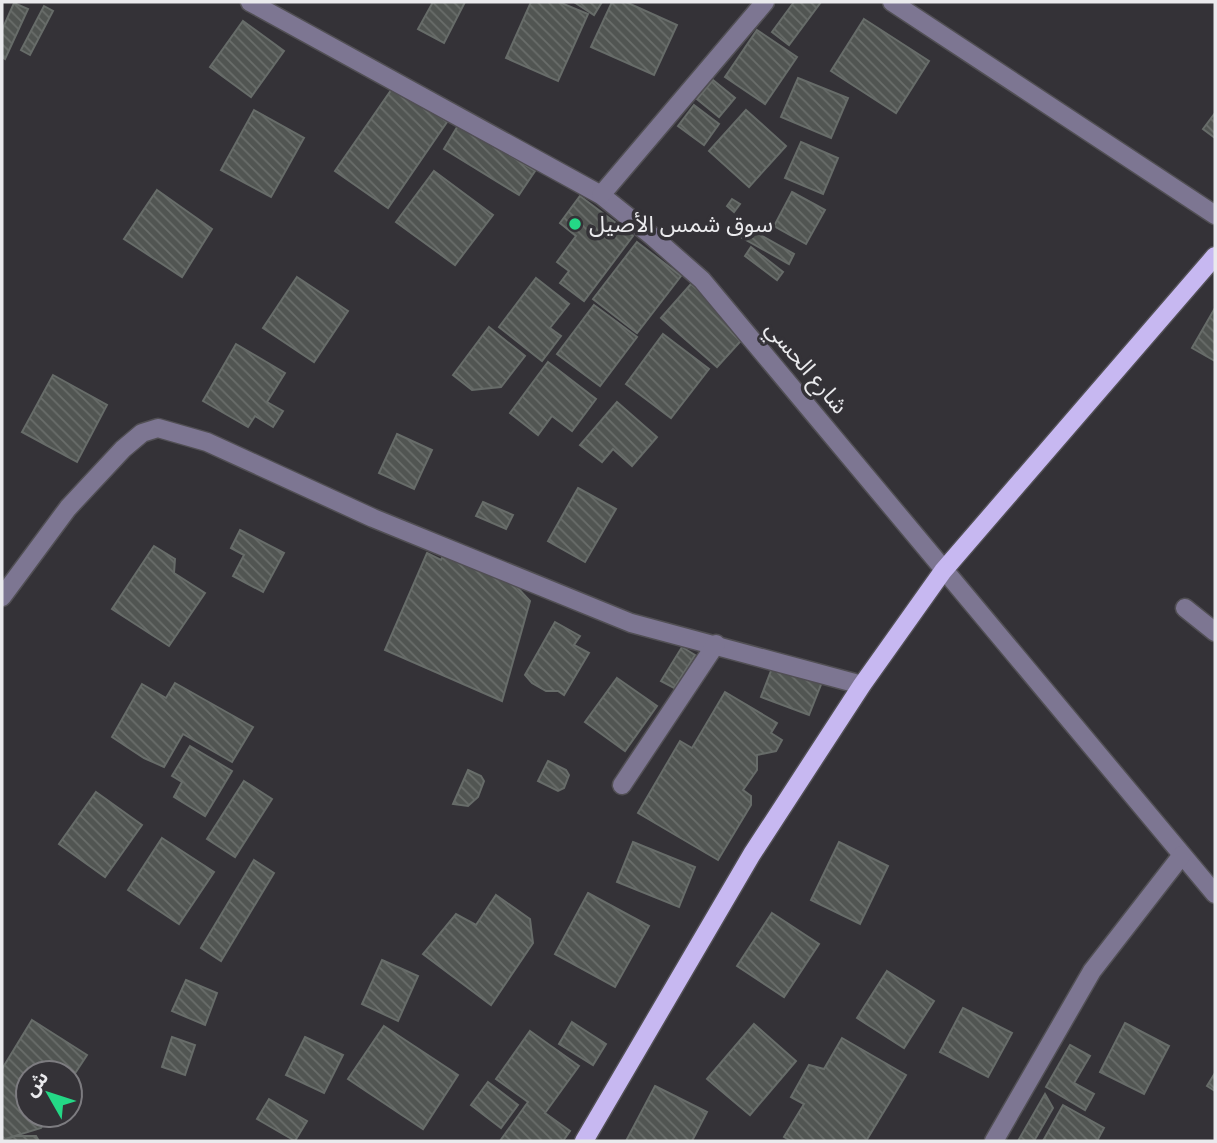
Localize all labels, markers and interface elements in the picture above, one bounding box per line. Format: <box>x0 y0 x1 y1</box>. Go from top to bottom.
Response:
place label: سوق شمس الأصيل <box>589 210 773 238</box>
marker: سوق شمس الأصيل <box>567 216 583 232</box>
street label: شارع الحسي <box>757 315 854 422</box>
north arrow <box>14 1059 84 1129</box>
text: ش <box>19 1066 53 1100</box>

